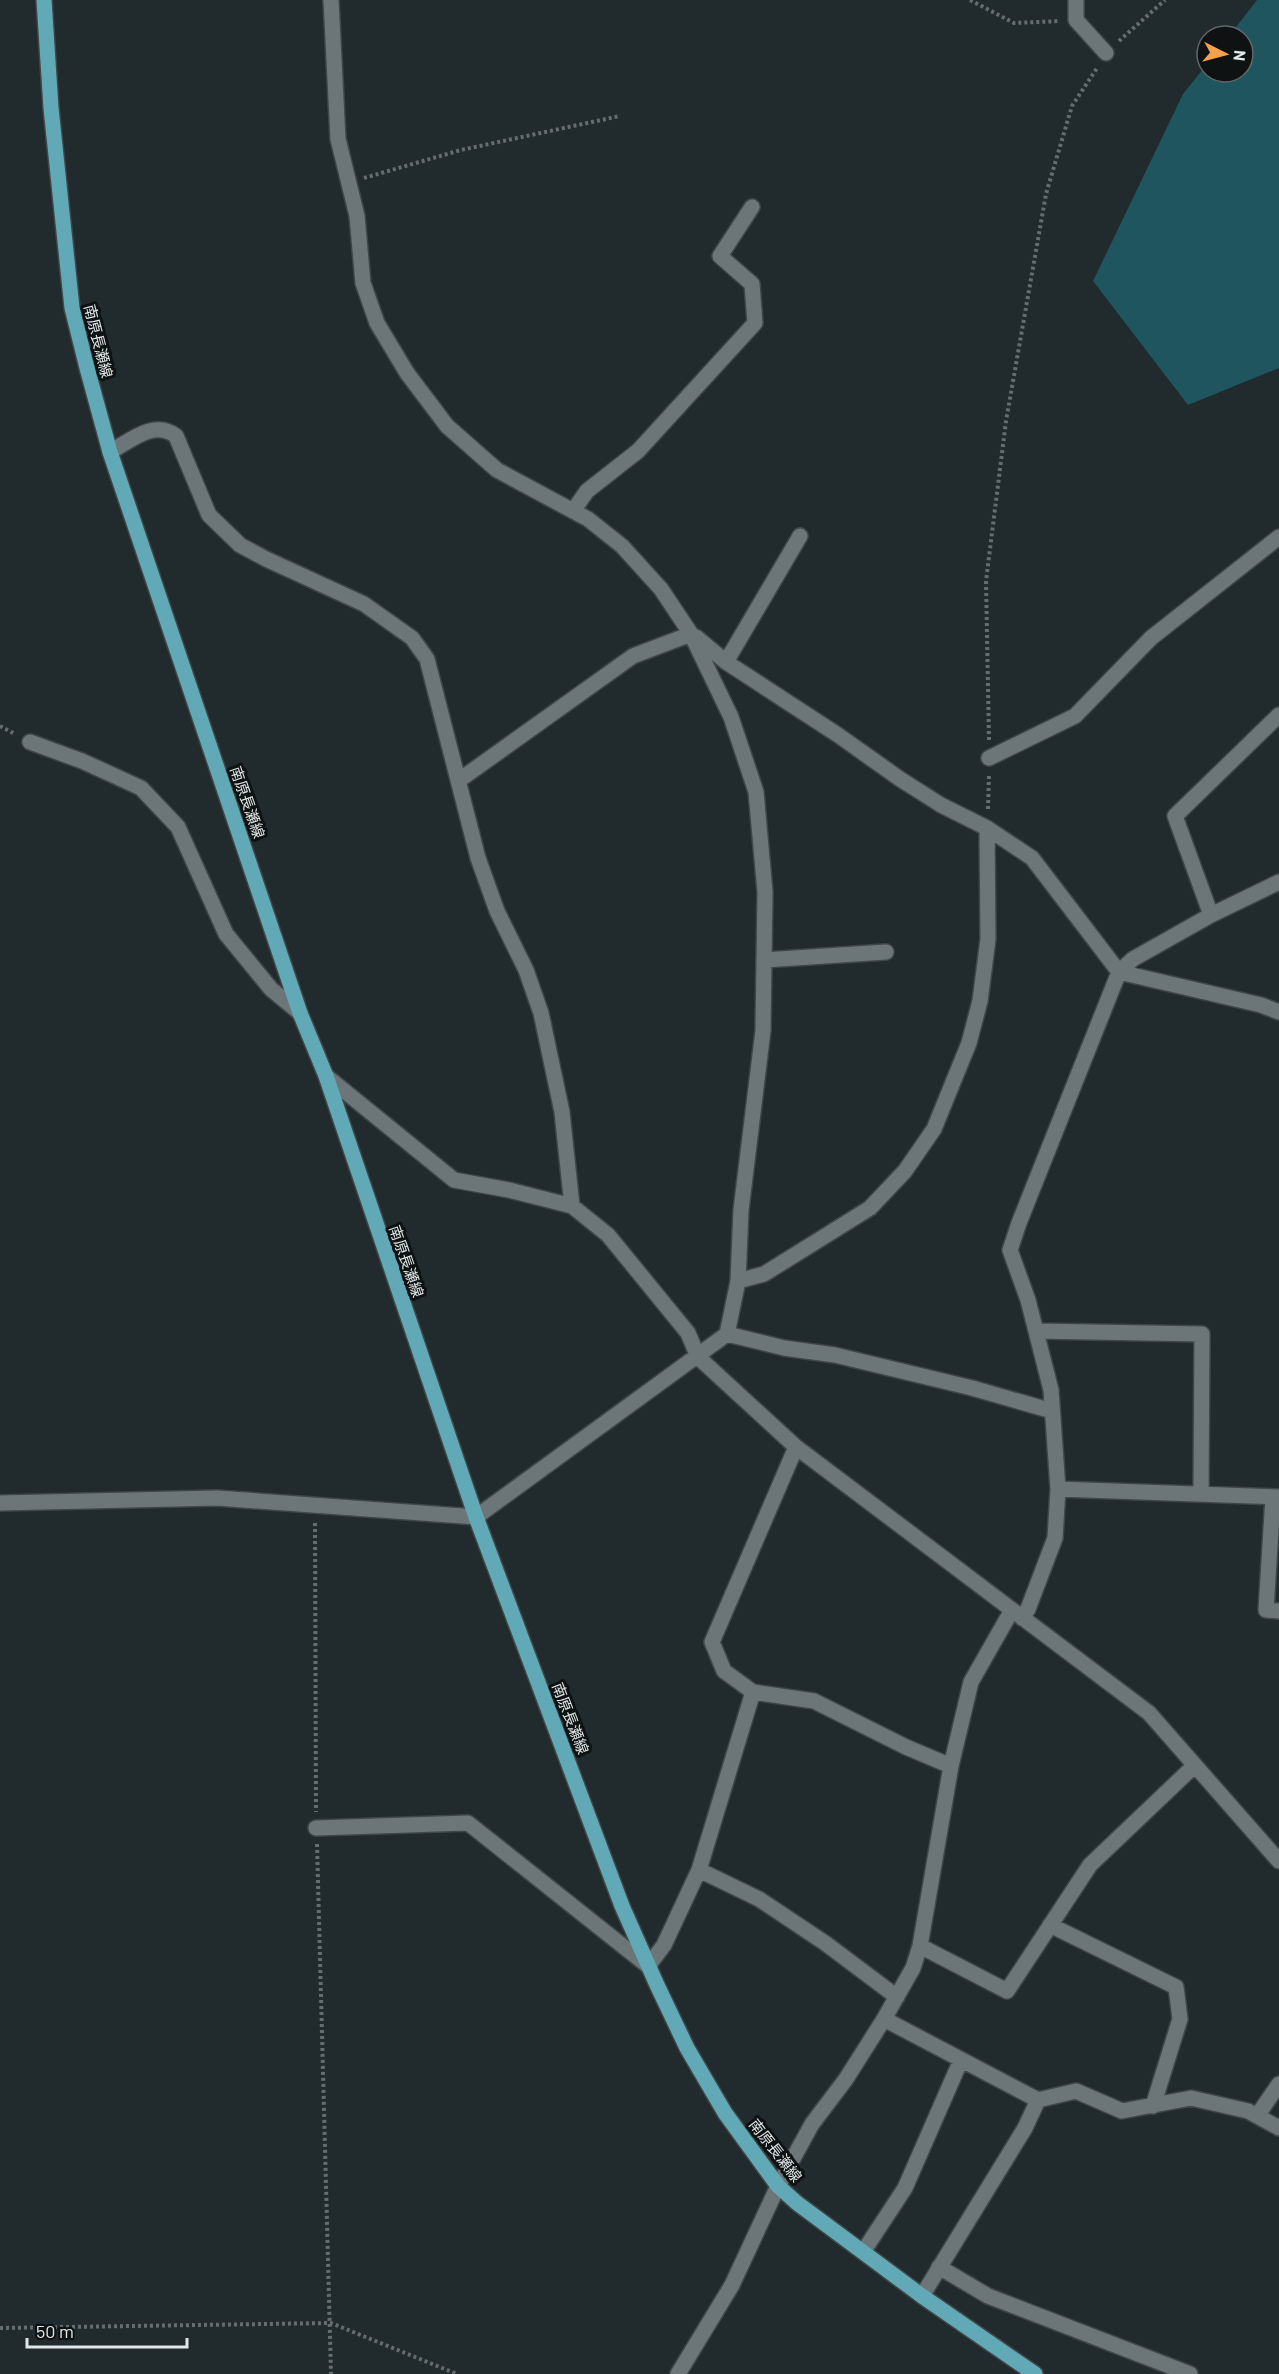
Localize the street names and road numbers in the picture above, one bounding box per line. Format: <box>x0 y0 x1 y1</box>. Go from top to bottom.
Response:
street label: 南原長瀬線 <box>81 302 117 380</box>
street label: 南原長瀬線 <box>227 764 269 840</box>
street label: 南原長瀬線 <box>386 1223 428 1299</box>
street label: 南原長瀬線 <box>549 1680 593 1756</box>
street label: 南原長瀬線 <box>746 2115 806 2185</box>

